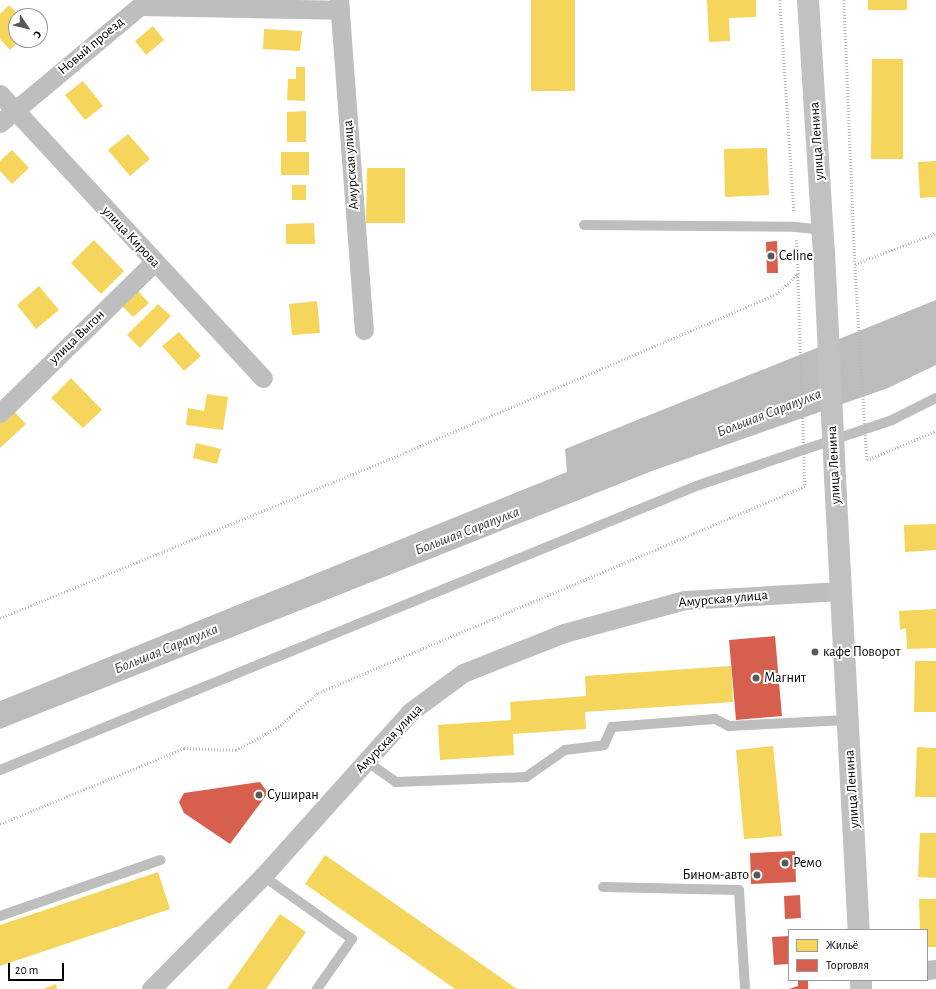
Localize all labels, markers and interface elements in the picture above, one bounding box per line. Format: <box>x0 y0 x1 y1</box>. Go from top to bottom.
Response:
north arrow <box>8 8 48 48</box>
street label: Новый проезд <box>55 13 127 79</box>
text: С <box>31 29 44 40</box>
street label: улица Ленина <box>806 101 828 181</box>
street label: Амурская улица <box>339 120 363 210</box>
street label: улица Кирова <box>98 203 164 271</box>
place label: Celine <box>779 248 813 264</box>
marker: Celine <box>766 251 776 261</box>
street label: улица Выгон <box>46 306 108 368</box>
water label: Большая Сарапулка <box>714 385 824 441</box>
street label: улица Ленина <box>824 425 844 505</box>
water label: Большая Сарапулка <box>412 503 522 559</box>
street label: Амурская улица <box>678 587 768 611</box>
water label: Большая Сарапулка <box>111 620 221 678</box>
place label: кафе Поворот <box>823 644 900 660</box>
marker: кафе Поворот <box>810 647 820 657</box>
place label: Магнит <box>764 670 806 686</box>
marker: Магнит <box>751 673 761 683</box>
street label: Амурская улица <box>352 701 426 777</box>
street label: улица Ленина <box>841 749 863 829</box>
place label: Суширан <box>267 787 319 803</box>
marker: Суширан <box>254 790 264 800</box>
place label: Ремо <box>793 855 822 871</box>
marker: Ремо <box>780 858 790 868</box>
place label: Бином-авто <box>682 867 749 883</box>
marker: Бином-авто <box>752 870 762 880</box>
legend <box>788 929 928 981</box>
text: Жильё <box>826 939 858 951</box>
scale bar <box>10 955 66 981</box>
text: Торговля <box>826 959 869 971</box>
text: 20 m <box>15 964 38 976</box>

